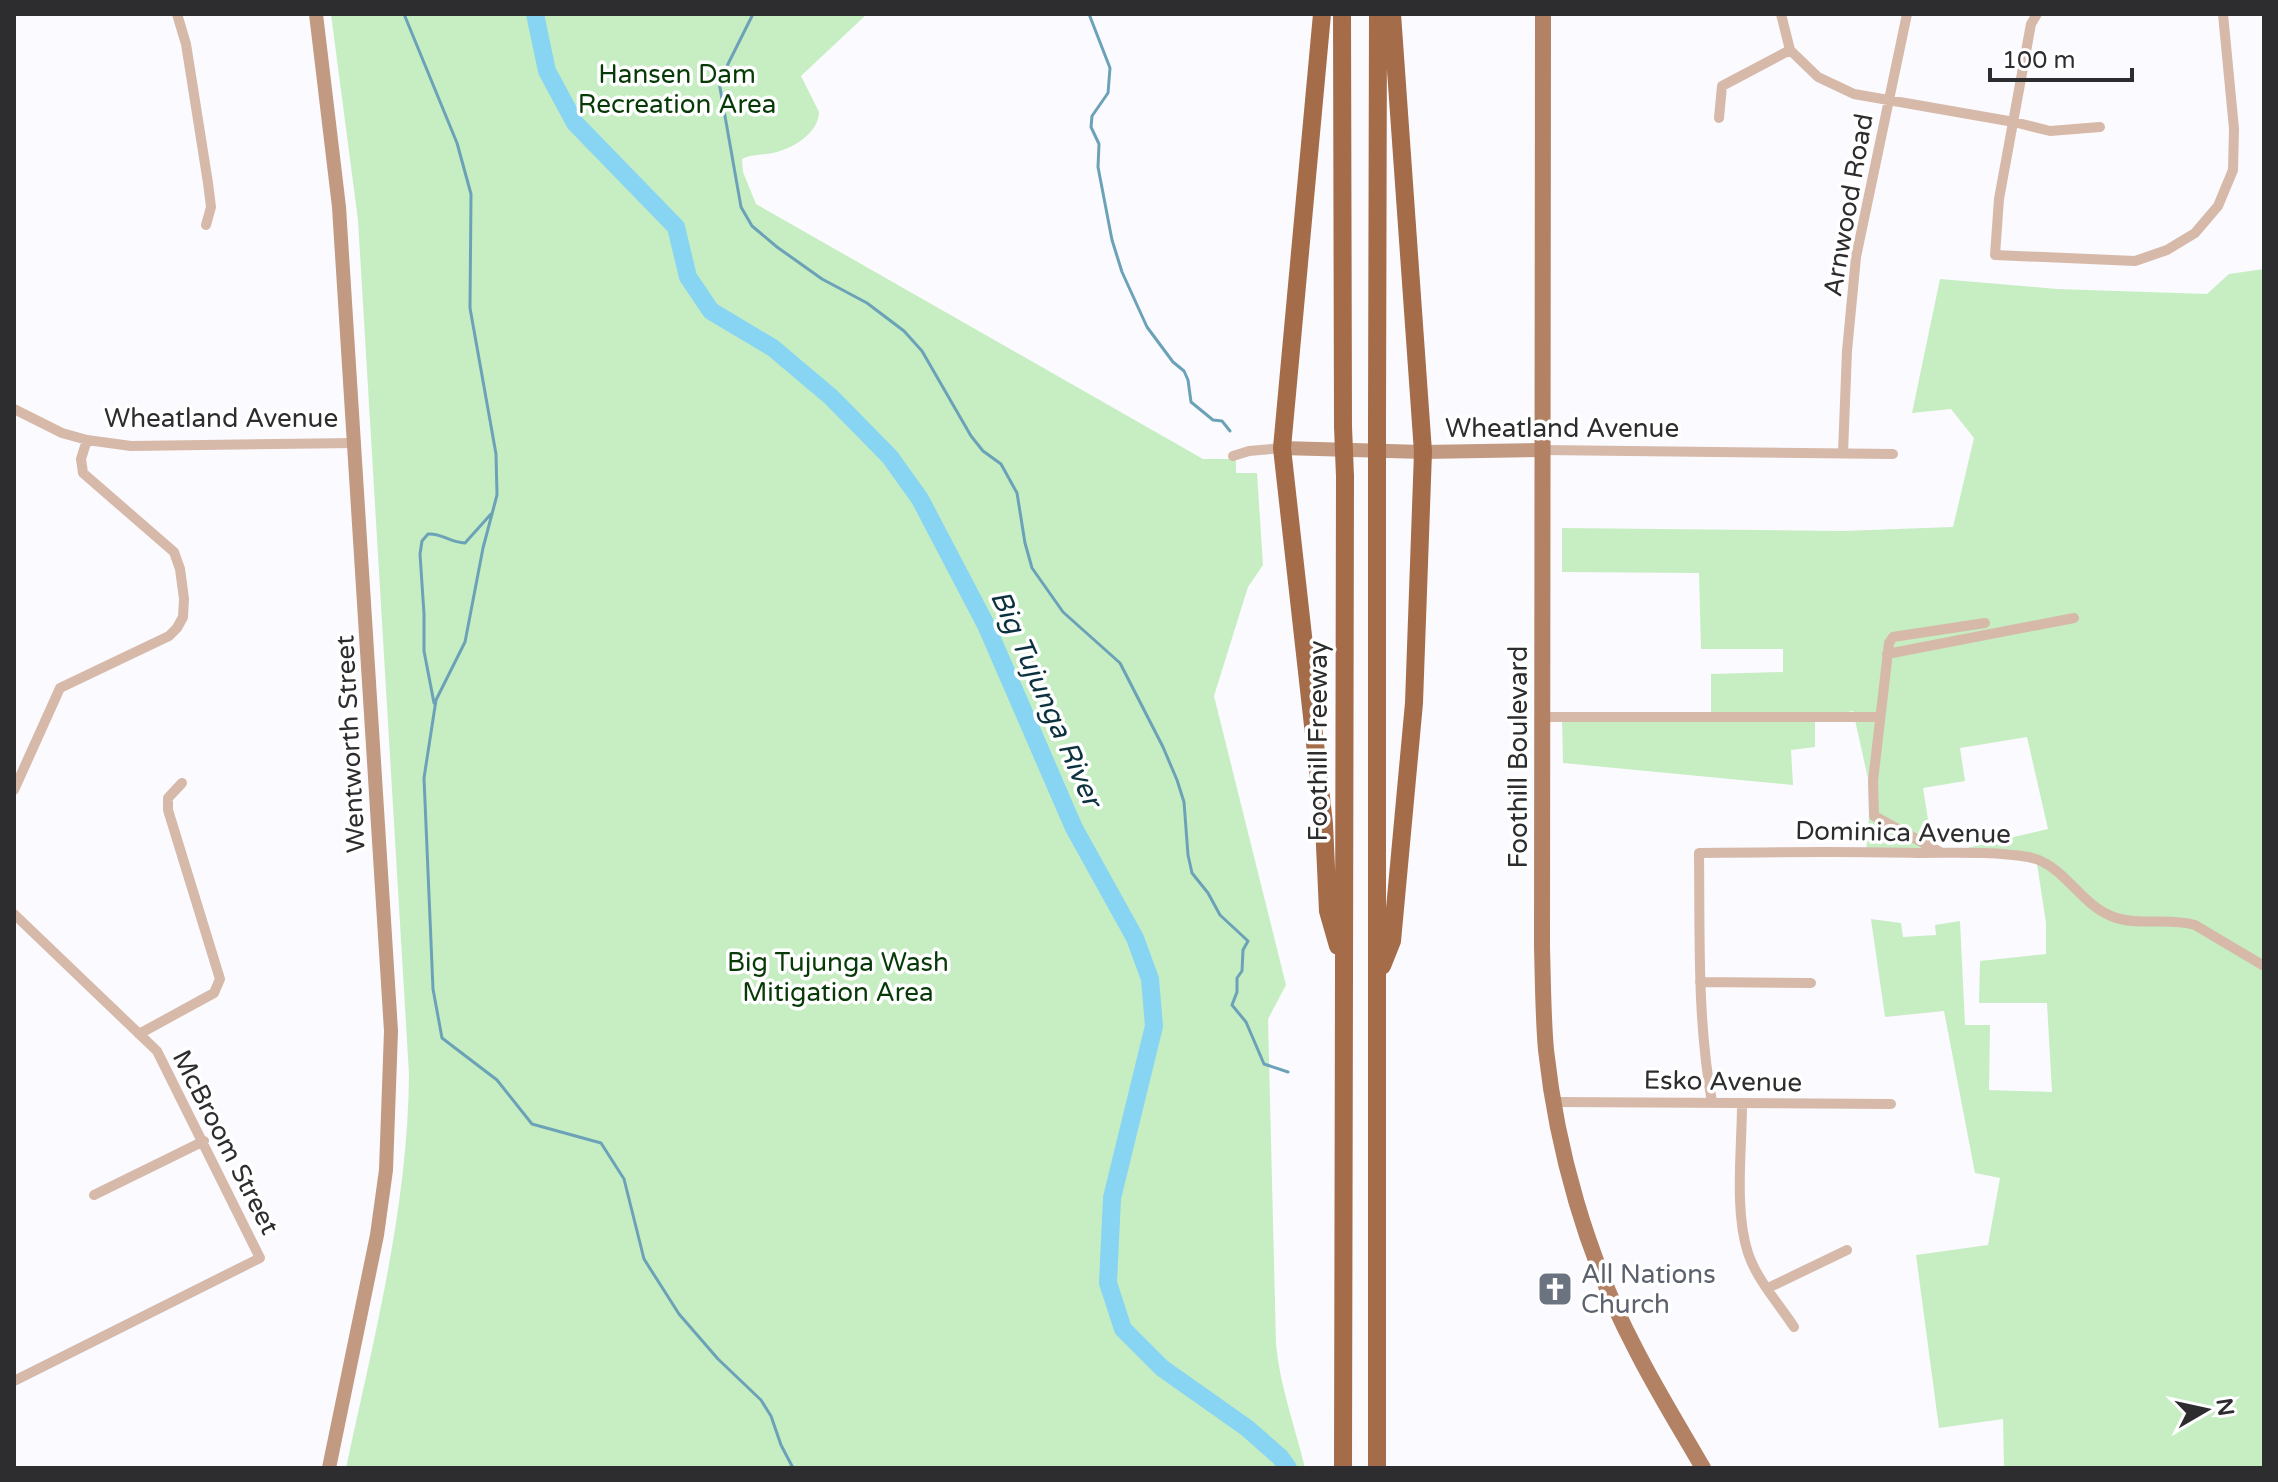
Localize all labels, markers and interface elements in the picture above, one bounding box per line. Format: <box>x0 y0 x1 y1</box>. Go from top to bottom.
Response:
scale bar <box>1990 32 2132 82</box>
text: 100 m <box>2002 46 2076 75</box>
park label: Hansen Dam Recreation Area <box>578 59 776 120</box>
street label: Arnwood Road <box>1817 111 1880 299</box>
street label: Wheatland Avenue <box>104 403 338 434</box>
street label: Wheatland Avenue <box>1445 413 1679 444</box>
water label: Big Tujunga River <box>983 585 1110 815</box>
street label: Wentworth Street <box>329 634 372 854</box>
street label: Foothill Freeway <box>1303 640 1334 841</box>
street label: Foothill Boulevard <box>1503 645 1534 869</box>
street label: Dominica Avenue <box>1795 815 2011 850</box>
park label: Big Tujunga Wash Mitigation Area <box>727 947 949 1008</box>
street label: McBroom Street <box>166 1045 285 1240</box>
street label: Esko Avenue <box>1643 1065 1802 1098</box>
place label: All Nations Church <box>1581 1259 1716 1320</box>
church icon: All Nations Church <box>1536 1270 1574 1308</box>
north arrow <box>2166 1370 2246 1450</box>
text: N <box>2211 1396 2239 1418</box>

